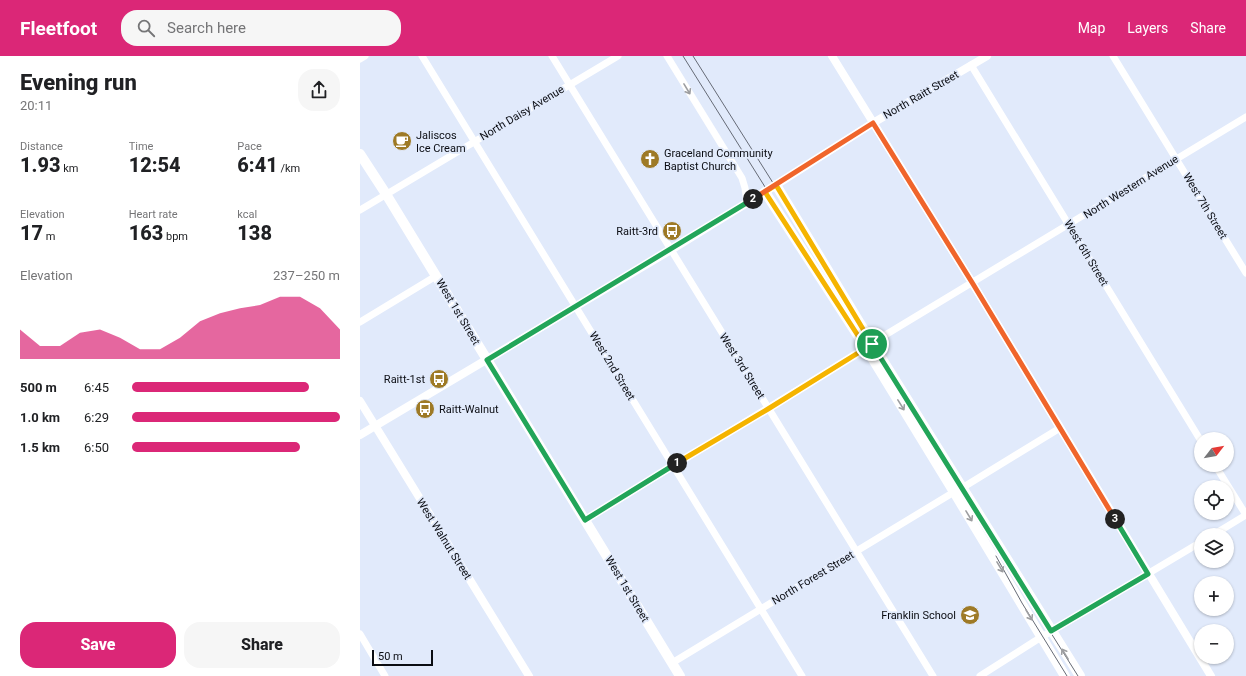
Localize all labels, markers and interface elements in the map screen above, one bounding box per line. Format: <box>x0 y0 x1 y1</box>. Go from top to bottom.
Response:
search box <box>121 10 401 46</box>
text: Fleetfoot <box>20 17 97 40</box>
icon: search <box>135 17 157 39</box>
text: Search here <box>167 19 246 37</box>
text: Map <box>1078 20 1105 36</box>
text: Layers <box>1127 20 1168 36</box>
text: Share <box>1190 20 1226 36</box>
street label: North Raitt Street <box>881 68 961 122</box>
button: share <box>298 69 340 111</box>
text: Evening run <box>20 70 137 95</box>
street label: North Daisy Avenue <box>478 83 567 143</box>
one-way arrow <box>684 83 692 95</box>
text: 20:11 <box>20 98 52 113</box>
place label: Jaliscos Ice Cream <box>416 129 466 155</box>
cafe icon: Jaliscos Ice Cream <box>391 130 413 152</box>
text: Distance <box>20 140 63 153</box>
text: Time <box>129 140 153 153</box>
text: Pace <box>237 140 262 153</box>
place label: Graceland Community Baptist Church <box>664 147 773 173</box>
church icon: Graceland Community Baptist Church <box>639 148 661 170</box>
street label: North Western Avenue <box>1081 152 1181 222</box>
text: 1.93 <box>20 153 61 177</box>
text: 12:54 <box>129 153 181 177</box>
text: 6:41 <box>237 153 278 177</box>
text: km <box>61 162 78 175</box>
text: /km <box>278 162 300 175</box>
street label: West 7th Street <box>1180 170 1230 242</box>
pin: 2 <box>743 189 763 209</box>
text: 2 <box>750 192 756 205</box>
text: Elevation <box>20 208 65 221</box>
text: Heart rate <box>129 208 178 221</box>
text: kcal <box>237 208 257 221</box>
street label: West 6th Street <box>1061 217 1111 289</box>
bus stop icon: Raitt-3rd <box>661 220 683 242</box>
text: 17 <box>20 221 43 245</box>
text: 163 <box>129 221 163 245</box>
text: 138 <box>237 221 272 245</box>
place label: Raitt-3rd <box>616 225 658 238</box>
text: m <box>43 230 55 243</box>
text: bpm <box>163 230 188 243</box>
text: Elevation <box>20 268 73 283</box>
text: 237–250 m <box>273 268 340 283</box>
street label: West 1st Street <box>433 277 483 348</box>
pin <box>855 327 889 361</box>
street label: West 2nd Street <box>586 329 638 403</box>
street label: West 3rd Street <box>717 331 768 402</box>
icon: arrive <box>861 333 883 355</box>
bus stop icon: Raitt-1st <box>428 368 450 390</box>
place label: Raitt-1st <box>384 373 425 386</box>
text: 500 m <box>20 380 57 395</box>
text: 6:45 <box>84 380 109 395</box>
bus stop icon: Raitt-Walnut <box>414 398 436 420</box>
one-way arrow <box>897 399 905 410</box>
place label: Raitt-Walnut <box>439 403 499 416</box>
text: 1.0 km <box>20 410 60 425</box>
text: 6:29 <box>84 410 109 425</box>
north arrow <box>1194 432 1234 472</box>
map controls <box>1194 432 1234 664</box>
text: 1.5 km <box>20 440 60 455</box>
text: 6:50 <box>84 440 109 455</box>
pin: 1 <box>667 453 687 473</box>
text: 1 <box>674 456 680 469</box>
button: locate <box>1194 480 1234 520</box>
street label: West Walnut Street <box>414 496 474 582</box>
pin: 3 <box>1105 509 1125 529</box>
one-way arrow <box>965 510 973 522</box>
text: 3 <box>1112 512 1118 525</box>
button: layers <box>1194 528 1234 568</box>
street label: North Forest Street <box>770 548 857 608</box>
street label: West 1st Street <box>602 554 652 625</box>
one-way arrow <box>996 561 1004 573</box>
button: + <box>1194 576 1234 616</box>
school or university icon: Franklin School <box>959 604 981 626</box>
place label: Franklin School <box>881 609 956 622</box>
one-way arrow <box>1025 609 1033 621</box>
button: Save <box>20 622 176 668</box>
button: Share <box>184 622 340 668</box>
button: − <box>1194 624 1234 664</box>
scale bar <box>372 648 433 667</box>
one-way arrow <box>1061 648 1069 660</box>
text: 50 m <box>378 650 403 663</box>

